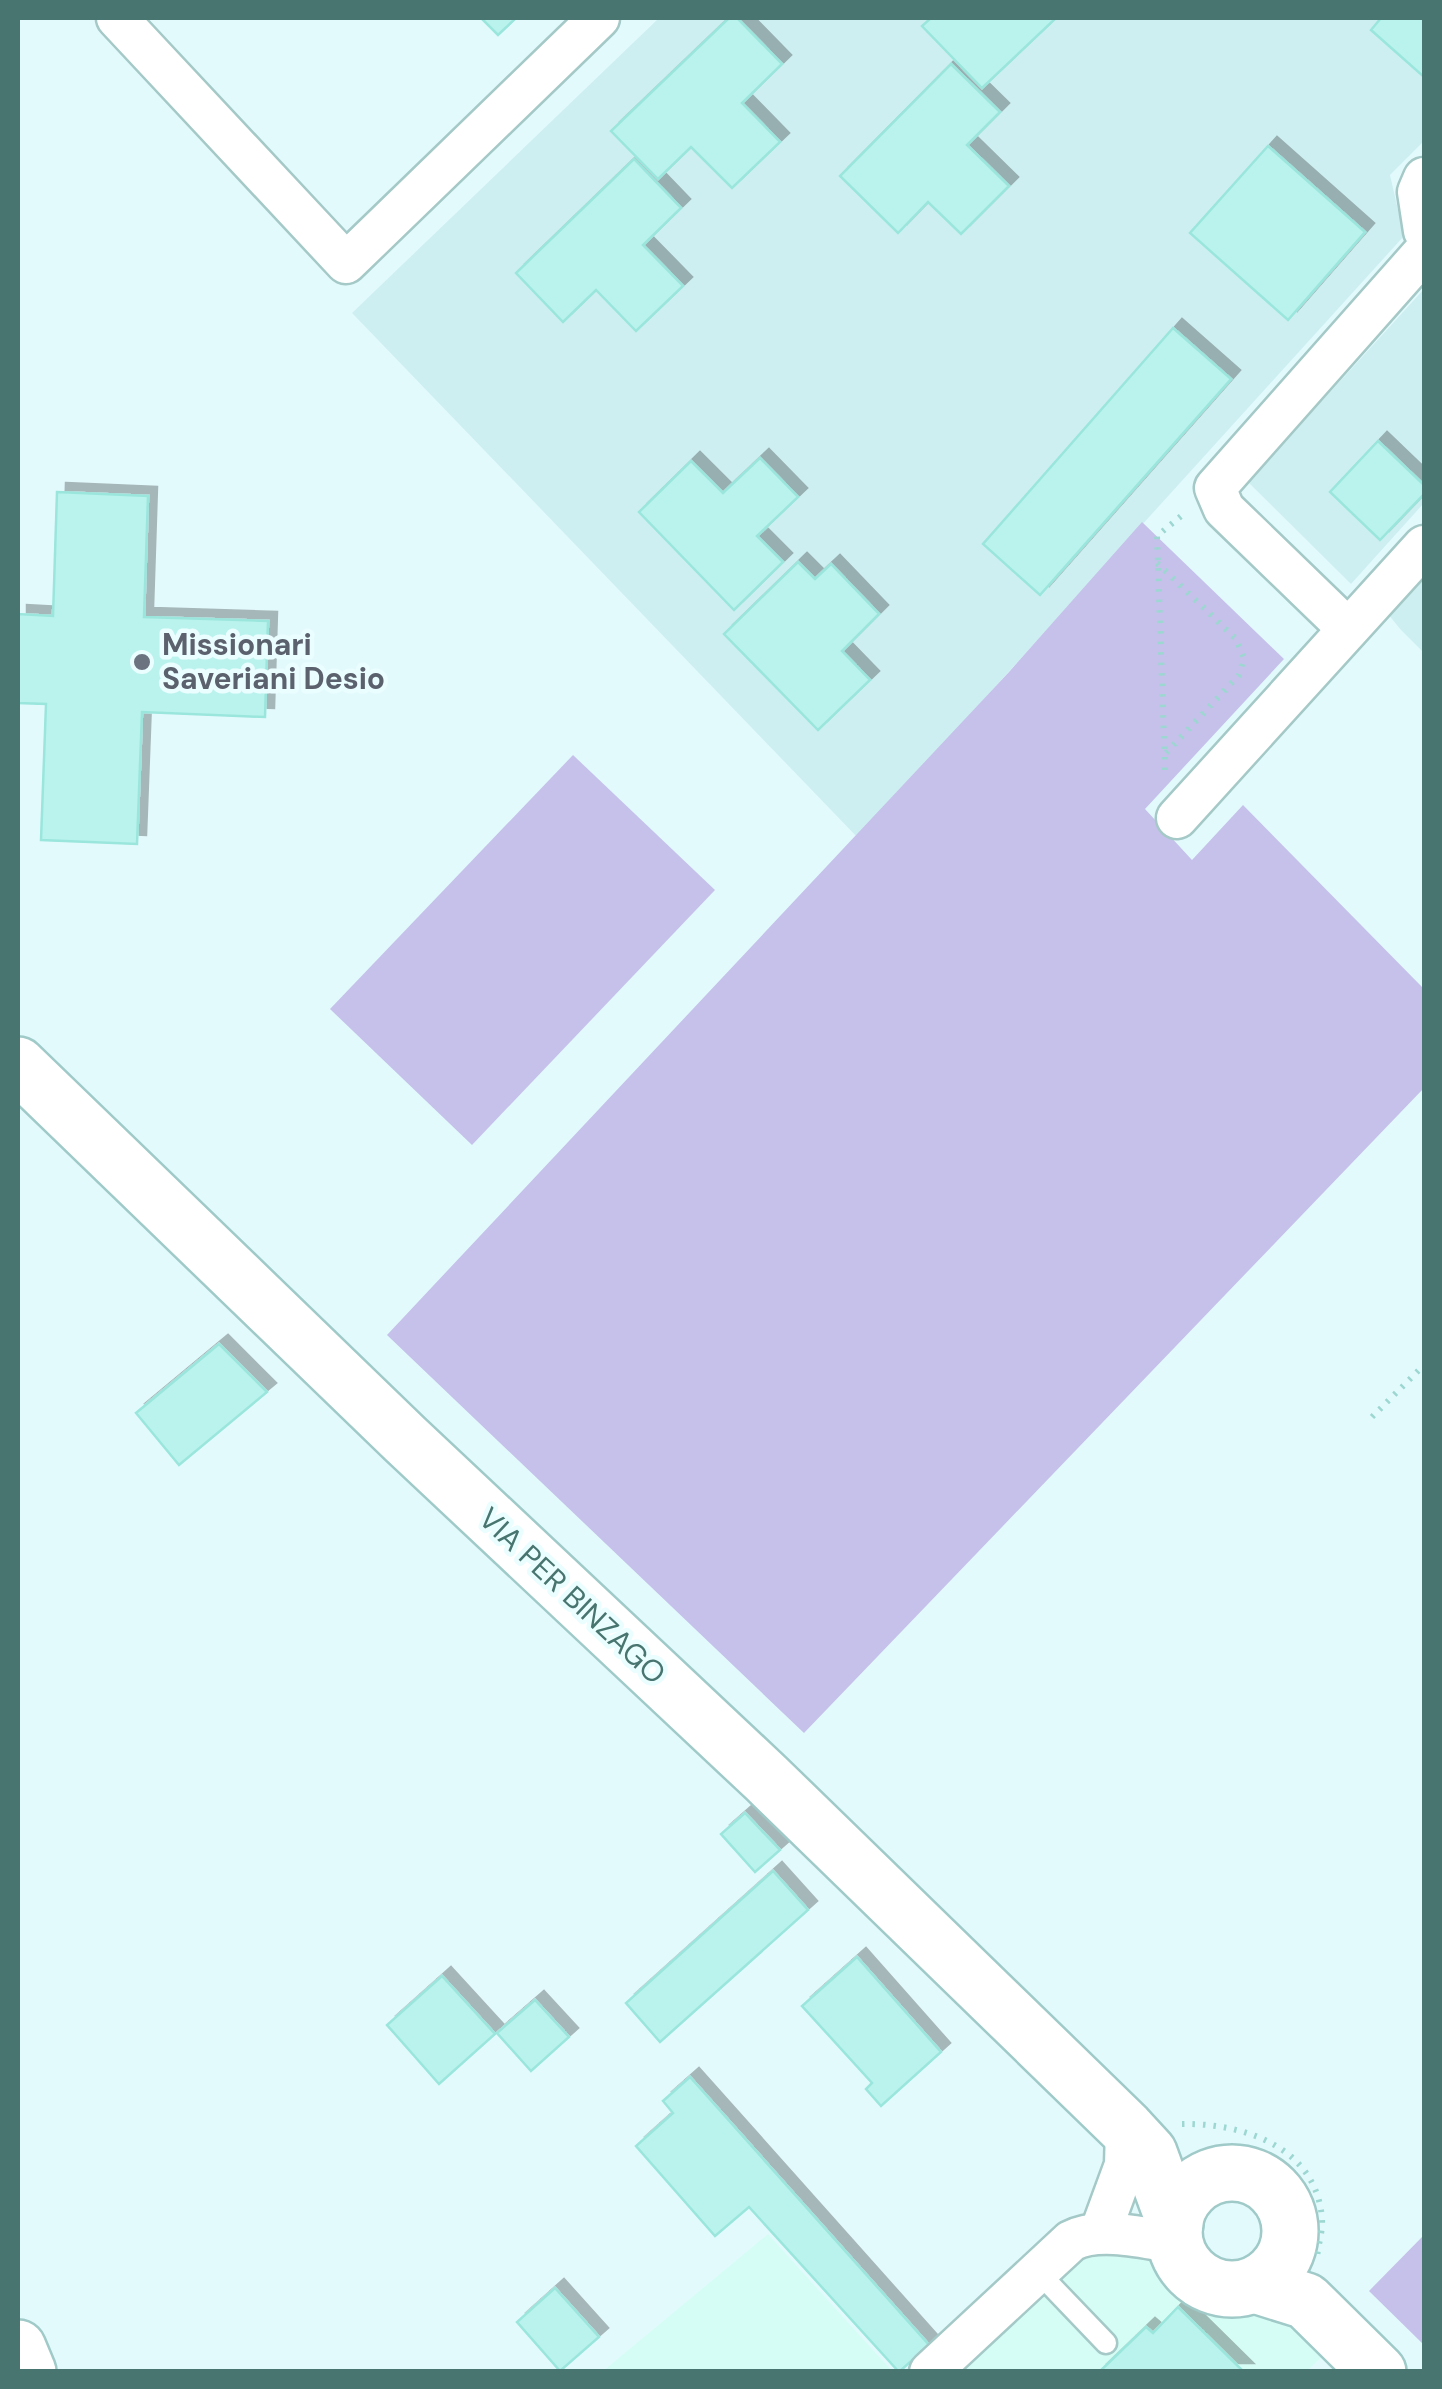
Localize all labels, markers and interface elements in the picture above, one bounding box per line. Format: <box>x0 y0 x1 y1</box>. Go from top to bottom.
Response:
place label: Missionari Saveriani Desio <box>162 625 385 698</box>
marker: Missionari Saveriani Desio <box>131 651 153 673</box>
street label: VIA PER BINZAGO <box>471 1499 674 1692</box>

